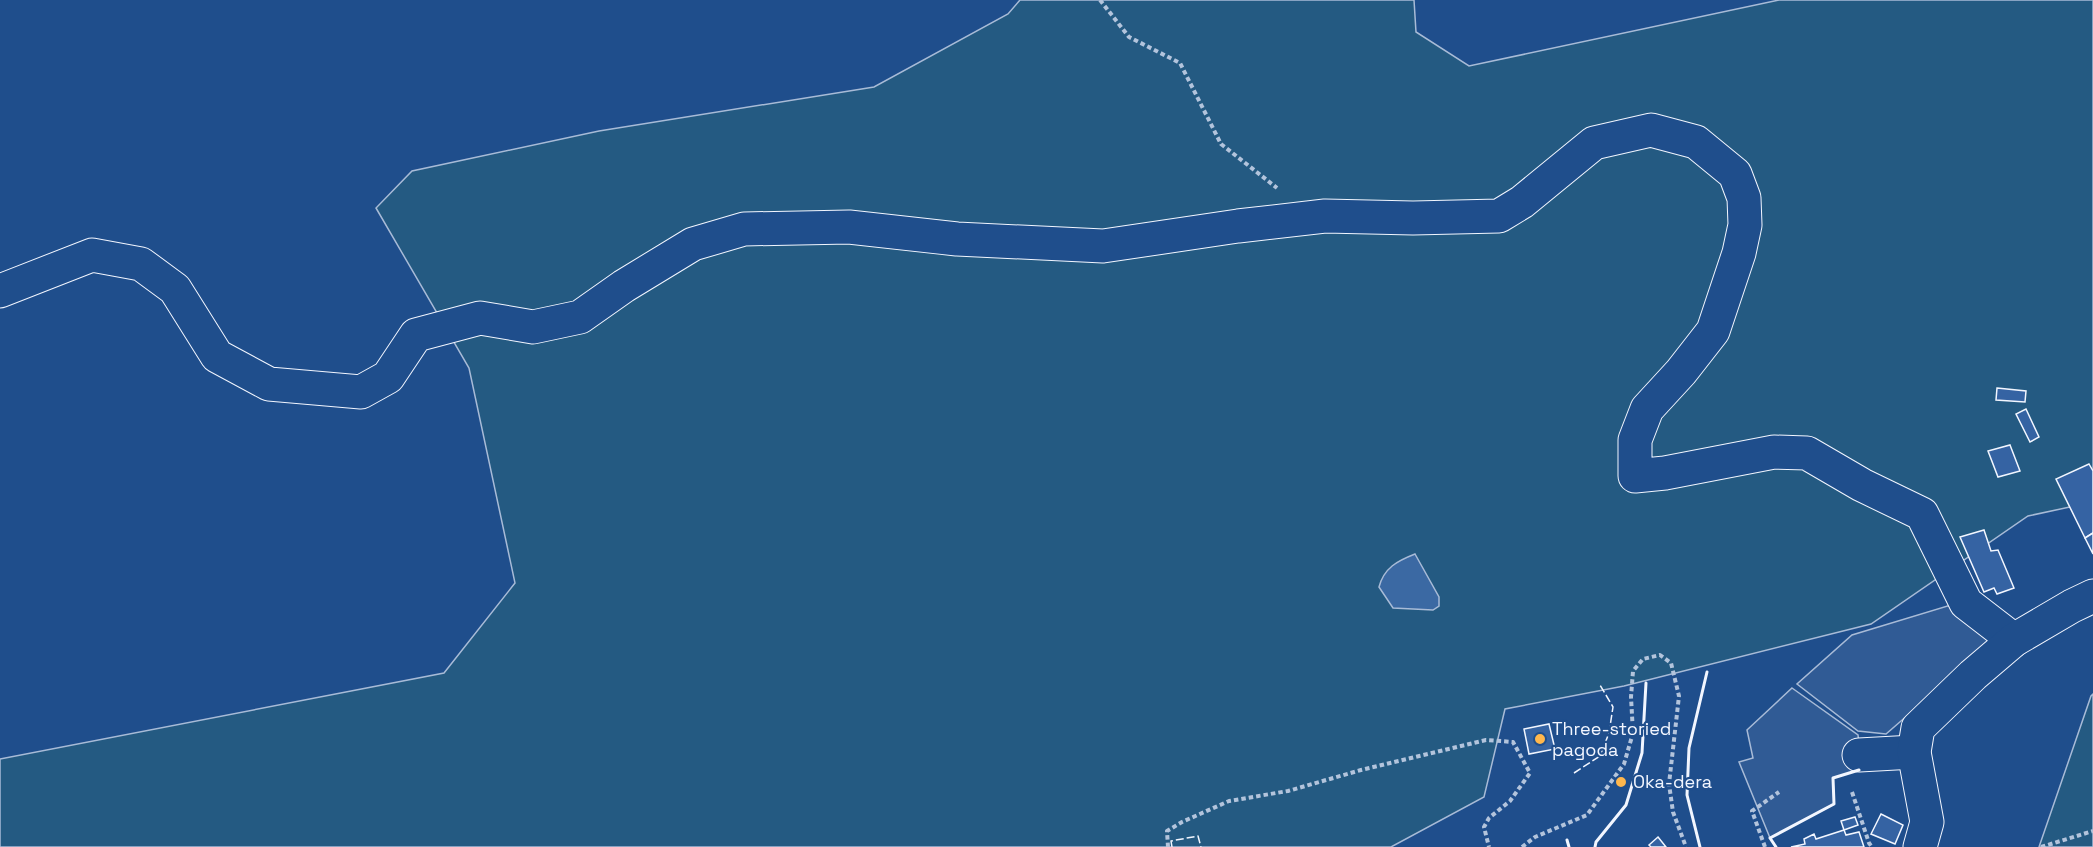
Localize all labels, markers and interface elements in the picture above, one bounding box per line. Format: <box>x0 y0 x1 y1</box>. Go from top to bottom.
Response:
place label: Three-storied pagoda <box>1552 717 1671 761</box>
marker: Three-storied pagoda <box>1533 732 1547 746</box>
place label: Oka-dera <box>1633 770 1712 793</box>
marker: Oka-dera <box>1614 775 1628 789</box>

